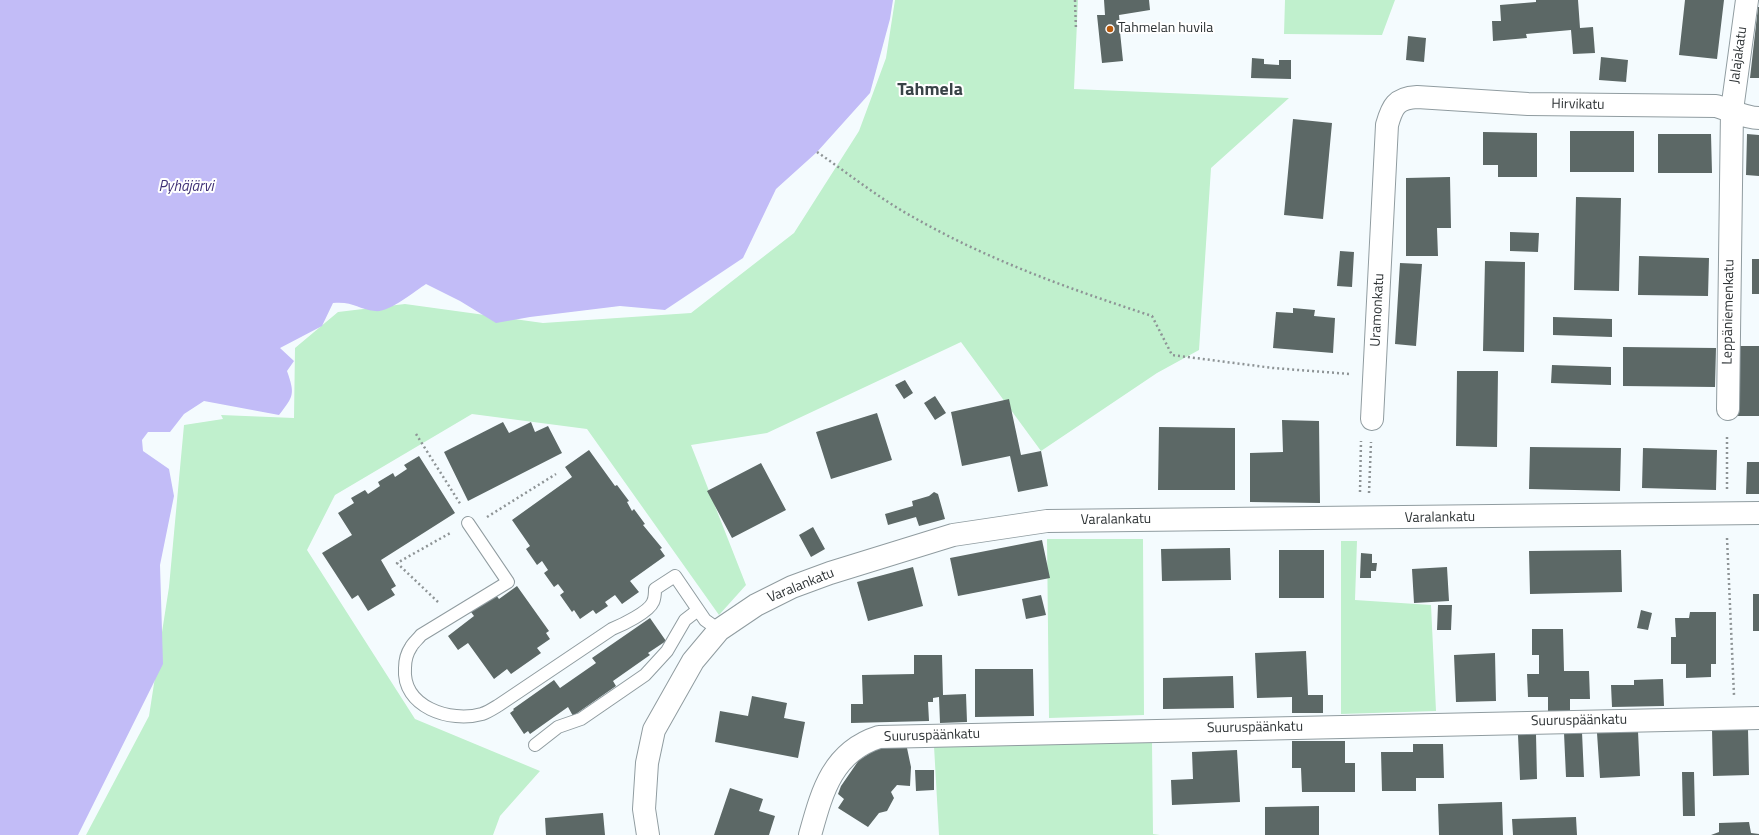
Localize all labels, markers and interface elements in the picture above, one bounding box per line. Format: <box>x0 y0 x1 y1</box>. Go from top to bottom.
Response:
place label: Tahmelan huvila <box>1118 21 1213 37</box>
marker: Tahmelan huvila <box>1105 24 1115 34</box>
street label: Jalajakatu <box>1727 25 1751 85</box>
district label: Tahmela <box>897 80 963 102</box>
street label: Hirvikatu <box>1551 96 1605 114</box>
water label: Pyhäjärvi <box>158 178 214 196</box>
street label: Leppäniemenkatu <box>1720 259 1738 365</box>
street label: Uramonkatu <box>1368 273 1388 347</box>
street label: Varalankatu <box>1405 509 1475 527</box>
street label: Varalankatu <box>1081 511 1151 529</box>
street label: Varalankatu <box>765 565 837 607</box>
street label: Suuruspäänkatu <box>1531 712 1627 730</box>
street label: Suuruspäänkatu <box>1207 719 1303 737</box>
street label: Suuruspäänkatu <box>884 726 980 746</box>

